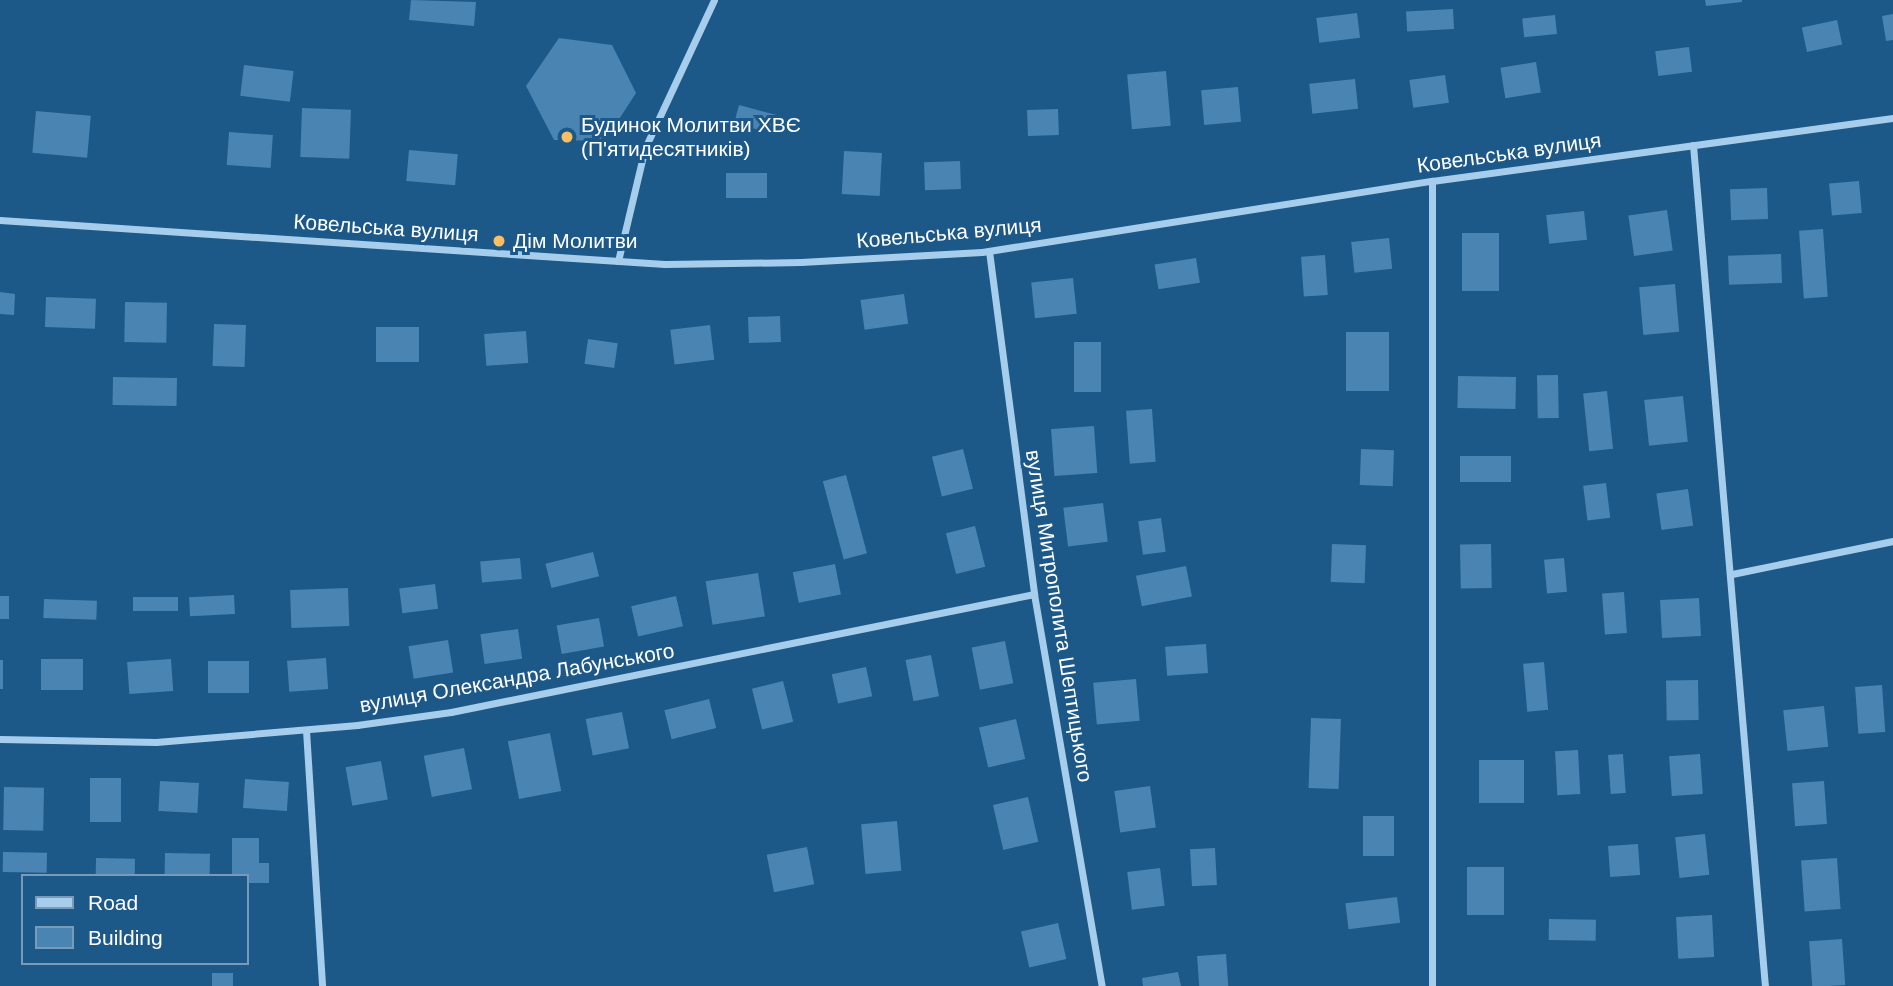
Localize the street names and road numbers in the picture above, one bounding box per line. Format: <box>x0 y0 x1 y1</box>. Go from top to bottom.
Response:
street label: Ковельська вулиця <box>1415 128 1603 178</box>
street label: Ковельська вулиця <box>292 209 480 247</box>
street label: Ковельська вулиця <box>855 212 1043 254</box>
street label: вулиця Митрополита Шептицького <box>1020 448 1098 784</box>
street label: вулиця Олександра Лабунського <box>358 638 676 718</box>

